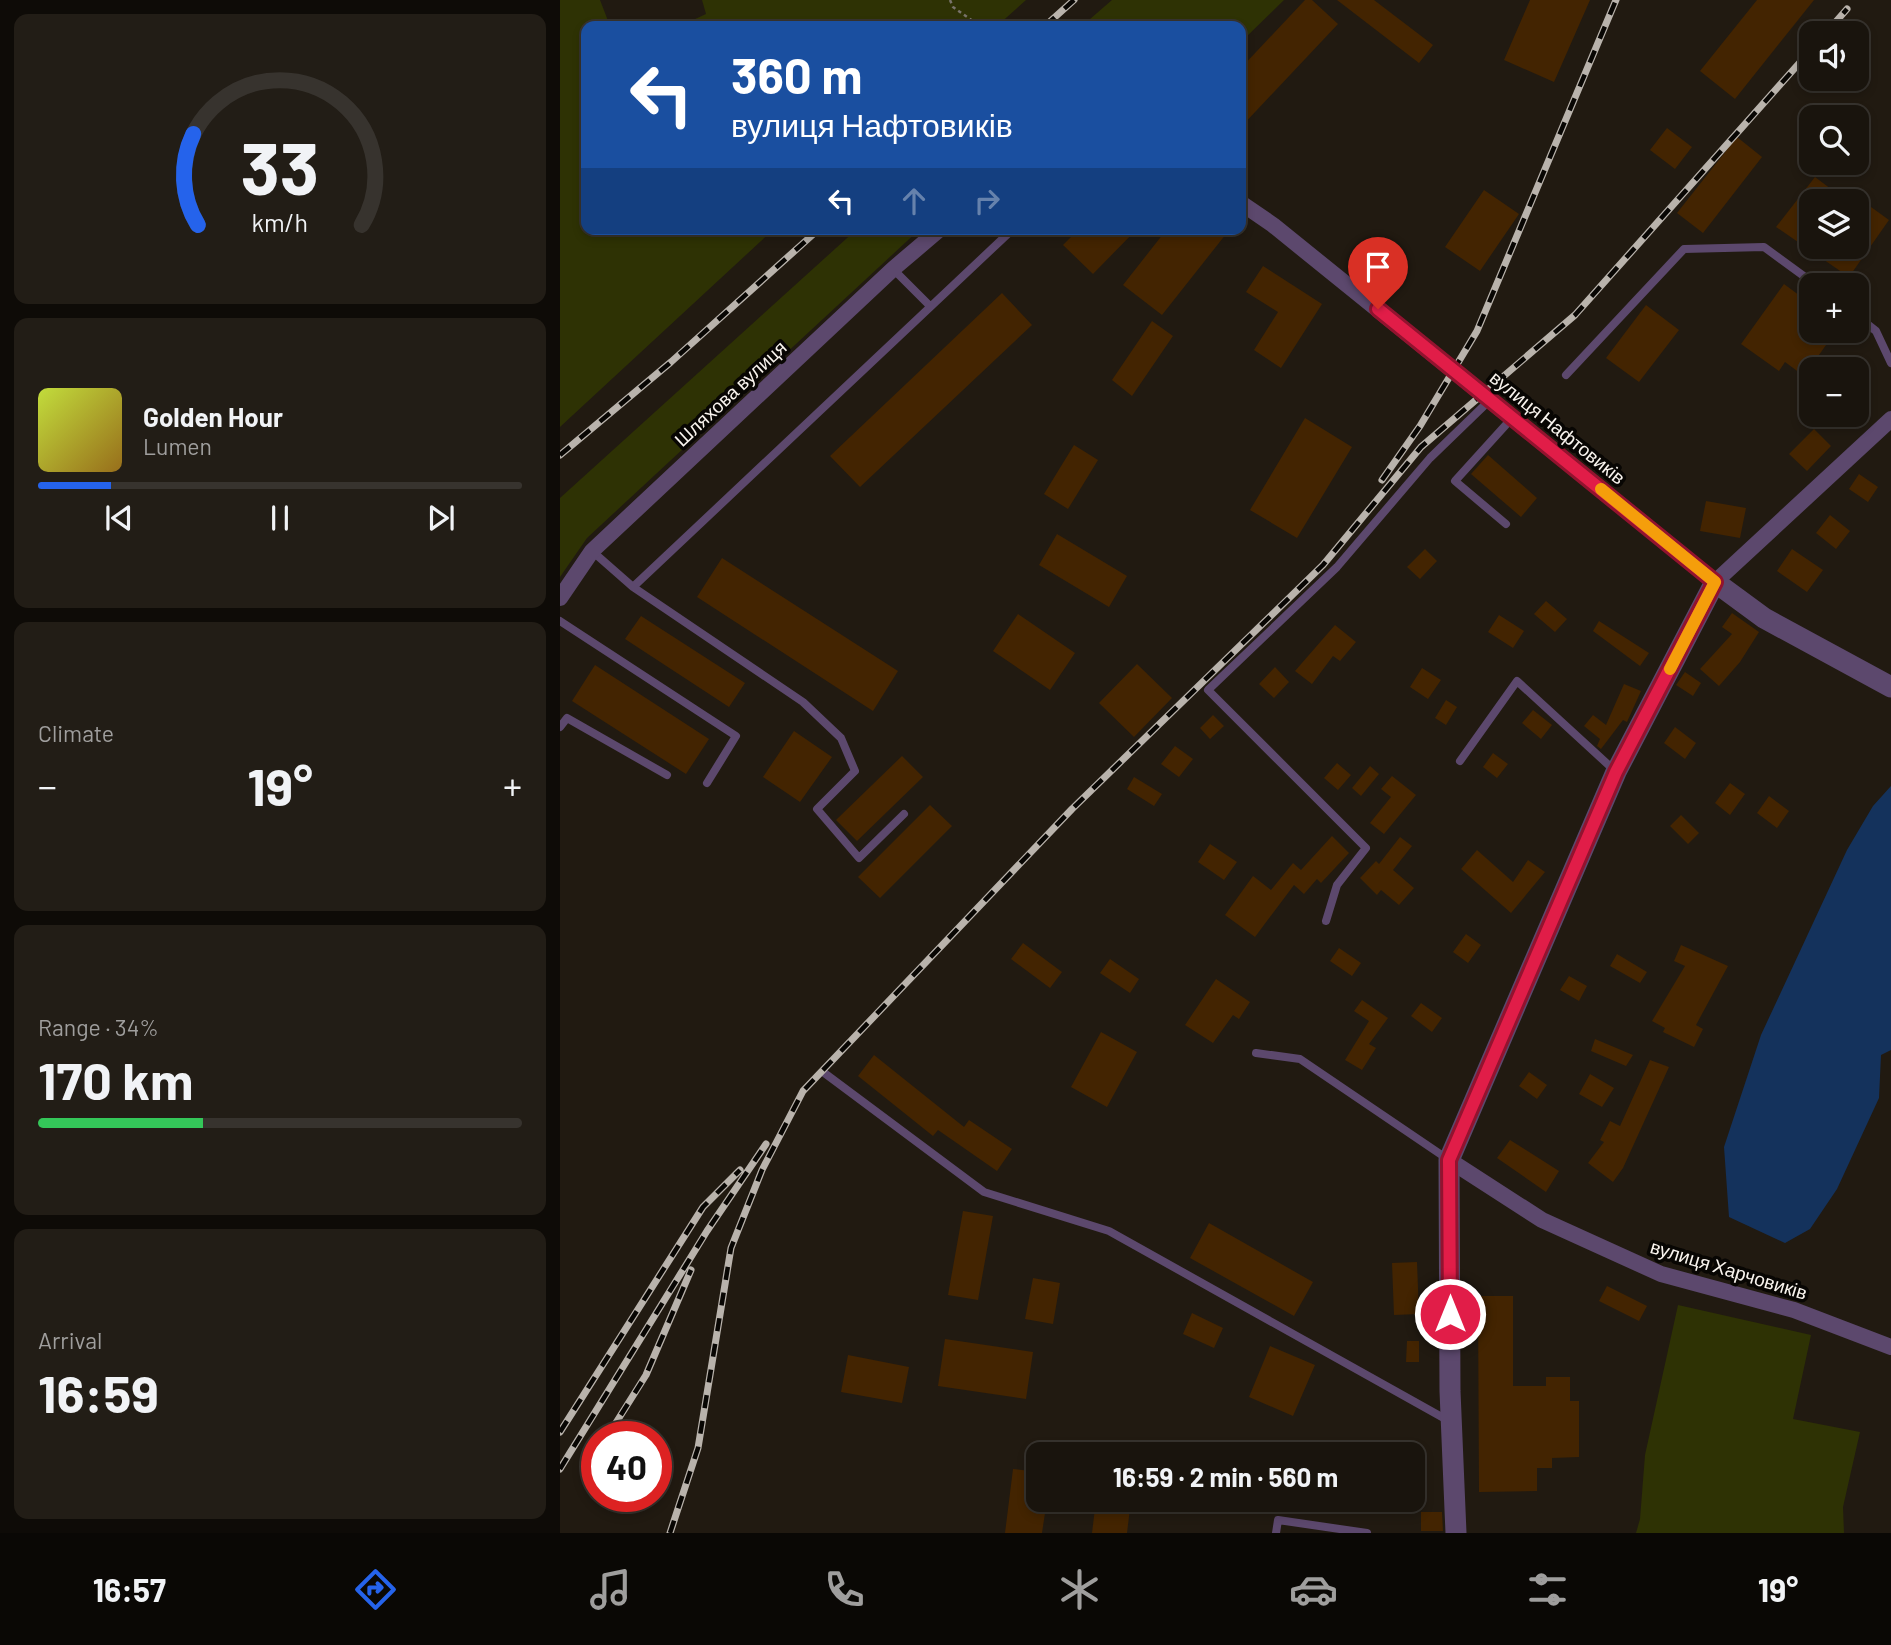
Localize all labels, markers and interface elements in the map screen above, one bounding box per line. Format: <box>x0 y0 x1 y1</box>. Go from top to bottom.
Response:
map controls <box>1799 21 1869 427</box>
button: sound <box>1799 21 1869 91</box>
text: 360 m <box>731 45 862 104</box>
icon: left <box>616 49 707 140</box>
text: вулиця Нафтовиків <box>731 105 1013 143</box>
button: search <box>1799 105 1869 175</box>
text: 33 <box>241 122 319 210</box>
icon: left <box>822 182 860 220</box>
icon: ahead <box>895 182 933 220</box>
icon: right <box>968 182 1006 220</box>
button: layers <box>1799 189 1869 259</box>
text: km/h <box>252 207 308 237</box>
pin <box>1348 237 1408 309</box>
icon: arrive <box>1359 248 1397 286</box>
button: + <box>1799 273 1869 343</box>
street label: Шляхова вулиця <box>669 335 791 451</box>
button: − <box>1799 357 1869 427</box>
street label: вулиця Нафтовиків <box>1486 365 1630 489</box>
text: Golden Hour <box>143 401 283 432</box>
text: Lumen <box>143 432 212 460</box>
icon: previous <box>100 499 138 537</box>
icon: pause <box>261 499 299 537</box>
icon: next <box>422 499 460 537</box>
text: Climate <box>38 719 114 747</box>
text: 19° <box>247 754 313 816</box>
text: − <box>38 762 57 808</box>
text: + <box>503 762 522 808</box>
text: Range · 34% <box>38 1013 159 1041</box>
text: 170 km <box>38 1048 193 1110</box>
street label: вулиця Харчовиків <box>1648 1234 1810 1304</box>
position arrow <box>1413 1277 1487 1351</box>
text: Arrival <box>38 1326 102 1354</box>
text: 16:59 <box>38 1361 159 1423</box>
speed limit sign: 40 <box>581 1421 672 1512</box>
text: 16:59 · 2 min · 560 m <box>1113 1461 1338 1492</box>
icon: directions <box>351 1565 400 1614</box>
icon: music <box>586 1565 635 1614</box>
icon: phone <box>820 1565 869 1614</box>
icon: climate <box>1055 1565 1104 1614</box>
icon: car <box>1289 1565 1338 1614</box>
icon: filters <box>1523 1565 1572 1614</box>
text: 16:57 <box>93 1570 166 1608</box>
text: 19° <box>1758 1570 1798 1608</box>

